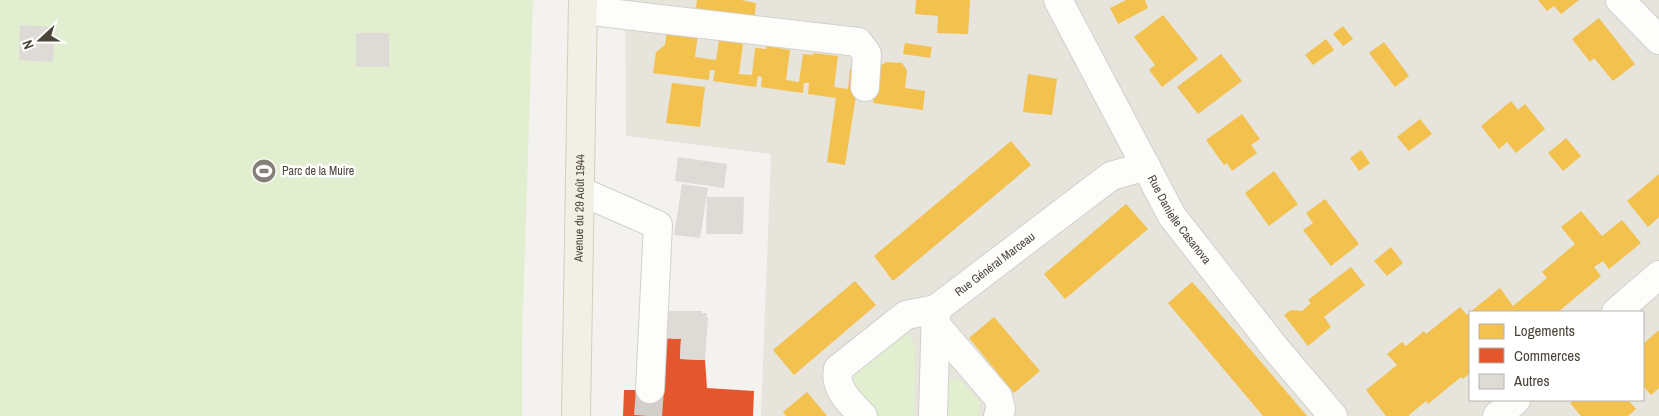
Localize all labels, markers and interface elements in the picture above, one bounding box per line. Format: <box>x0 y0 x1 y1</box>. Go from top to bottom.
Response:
north arrow <box>15 15 65 65</box>
text: N <box>18 38 38 52</box>
street label: Avenue du 29 Août 1944 <box>571 153 588 263</box>
sports icon: Parc de la Muire <box>251 158 277 184</box>
place label: Parc de la Muire <box>282 163 354 179</box>
street label: Rue Danielle Casanova <box>1144 172 1215 268</box>
street label: Rue Général Marceau <box>951 229 1038 300</box>
legend <box>1469 311 1644 401</box>
text: Logements <box>1514 320 1575 341</box>
text: Commerces <box>1514 345 1580 366</box>
text: Autres <box>1513 370 1550 391</box>

